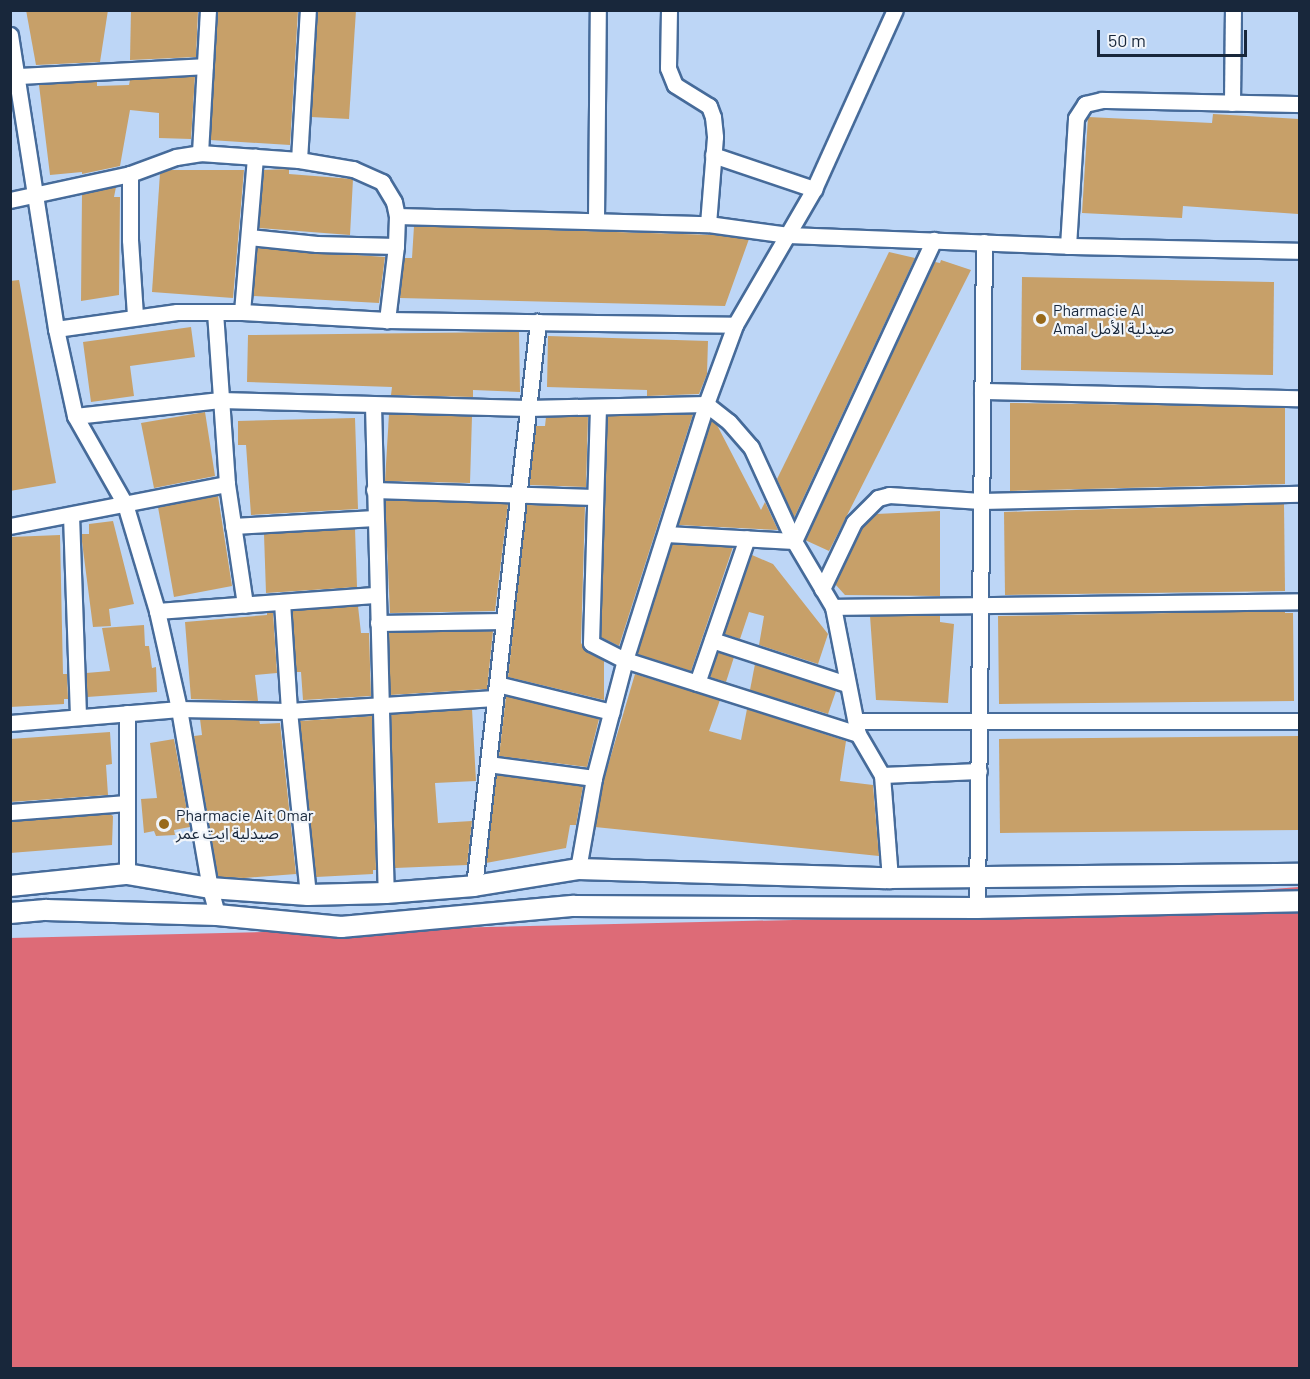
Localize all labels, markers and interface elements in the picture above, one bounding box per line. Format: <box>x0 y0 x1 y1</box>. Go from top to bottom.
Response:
scale bar <box>1100 18 1250 56</box>
text: 50 m <box>1108 29 1146 51</box>
place label: Pharmacie Al Amal صيدلية الأمل <box>1053 300 1174 338</box>
marker: Pharmacie Al Amal صيدلية الأمل <box>1034 312 1048 326</box>
place label: Pharmacie Ait Omar صيدلية ايت عمر <box>176 805 314 843</box>
marker: Pharmacie Ait Omar صيدلية ايت عمر <box>157 817 171 831</box>

